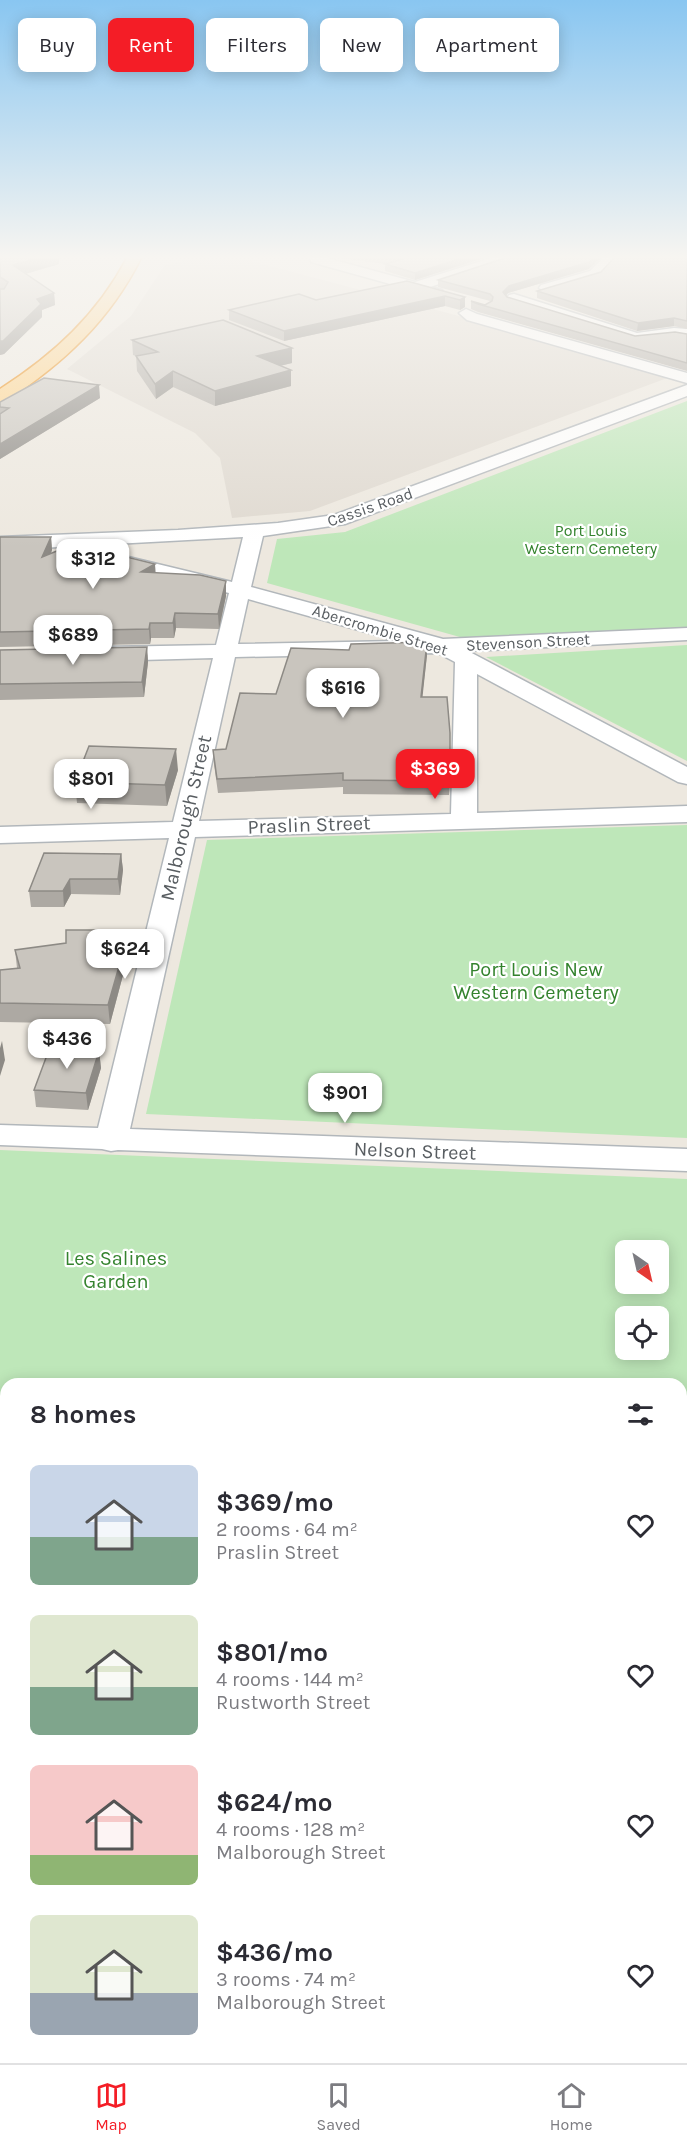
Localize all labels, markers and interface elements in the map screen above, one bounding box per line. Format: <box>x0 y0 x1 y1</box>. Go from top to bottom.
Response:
chip: Buy <box>18 18 96 72</box>
chip: Rent <box>108 18 194 72</box>
chip: Filters <box>206 18 308 72</box>
chip: New <box>320 18 403 72</box>
chip: Apartment <box>415 18 559 72</box>
street label: Cassis Road <box>325 483 415 531</box>
park label: Port Louis Western Cemetery <box>525 521 658 558</box>
pin: $312 <box>57 539 129 590</box>
text: $312 <box>70 547 116 570</box>
street label: Abercrombie Street <box>310 600 450 660</box>
pin: $689 <box>37 615 109 666</box>
text: $689 <box>47 623 99 646</box>
street label: Stevenson Street <box>465 629 591 655</box>
pin: $616 <box>307 668 379 719</box>
text: $616 <box>320 676 366 699</box>
street label: Malborough Street <box>156 732 216 903</box>
pin: $369 <box>399 749 471 800</box>
text: $369 <box>410 757 460 780</box>
pin: $801 <box>55 759 127 810</box>
text: $801 <box>68 767 114 790</box>
street label: Praslin Street <box>247 811 371 839</box>
pin: $624 <box>89 929 161 980</box>
text: $624 <box>100 937 150 960</box>
park label: Port Louis New Western Cemetery <box>453 958 619 1004</box>
pin: $436 <box>31 1019 103 1070</box>
text: $436 <box>42 1027 92 1050</box>
pin: $901 <box>309 1073 381 1124</box>
text: $901 <box>322 1081 368 1104</box>
street label: Nelson Street <box>353 1137 477 1165</box>
north arrow <box>615 1240 669 1294</box>
map controls <box>615 1240 669 1360</box>
park label: Les Salines Garden <box>65 1247 167 1293</box>
button: locate <box>615 1306 669 1360</box>
icon: filters <box>624 1398 657 1431</box>
text: 8 homes <box>30 1399 136 1430</box>
text: $369/mo <box>216 1487 333 1518</box>
icon: home <box>78 1489 150 1561</box>
icon: heart <box>624 1509 657 1542</box>
text: 2 rooms · 64 m² <box>216 1518 358 1541</box>
text: Praslin Street <box>216 1541 339 1564</box>
text: $801/mo <box>216 1637 328 1668</box>
icon: home <box>78 1639 150 1711</box>
icon: heart <box>624 1659 657 1692</box>
text: 4 rooms · 144 m² <box>216 1668 364 1691</box>
text: Rustworth Street <box>216 1691 370 1714</box>
text: $624/mo <box>216 1787 333 1818</box>
icon: home <box>78 1789 150 1861</box>
icon: heart <box>624 1809 657 1842</box>
text: 4 rooms · 128 m² <box>216 1818 365 1841</box>
text: Malborough Street <box>216 1841 386 1864</box>
text: $436/mo <box>216 1937 333 1968</box>
icon: home <box>78 1939 150 2011</box>
icon: heart <box>624 1959 657 1992</box>
text: 3 rooms · 74 m² <box>216 1968 356 1991</box>
text: Malborough Street <box>216 1991 386 2014</box>
tab: Map <box>95 2079 128 2134</box>
tab: Saved <box>317 2079 361 2134</box>
tab: Home <box>550 2079 592 2134</box>

